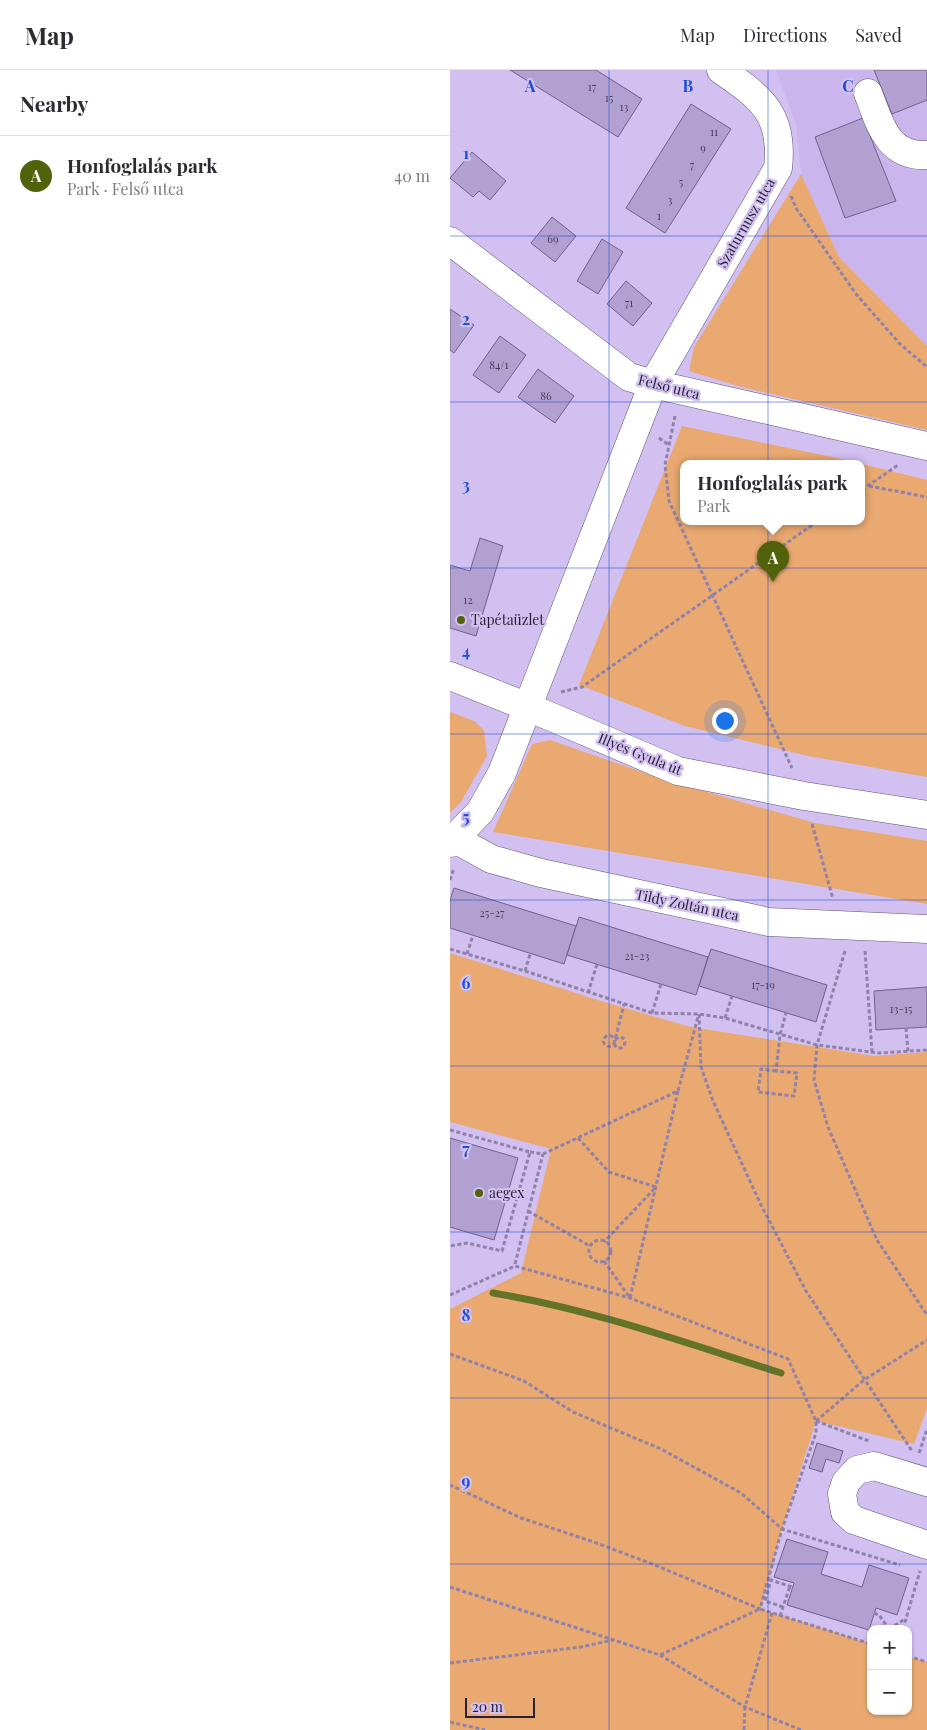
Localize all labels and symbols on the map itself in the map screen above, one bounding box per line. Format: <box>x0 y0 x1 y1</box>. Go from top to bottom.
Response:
text: A <box>524 75 536 96</box>
text: B <box>683 75 694 96</box>
text: C <box>842 75 854 96</box>
house number: 17 <box>588 79 597 94</box>
house number: 15 <box>605 90 614 105</box>
house number: 13 <box>620 99 628 114</box>
house number: 11 <box>710 124 718 139</box>
house number: 9 <box>700 140 706 155</box>
text: 1 <box>463 142 469 163</box>
house number: 7 <box>690 157 695 172</box>
house number: 5 <box>679 174 684 189</box>
street label: Szaturnusz utca <box>712 175 779 271</box>
house number: 3 <box>668 192 673 207</box>
house number: 1 <box>657 208 661 223</box>
house number: 69 <box>547 231 559 246</box>
house number: 71 <box>625 295 633 310</box>
text: 2 <box>462 308 470 329</box>
house number: 84/1 <box>489 357 509 372</box>
street label: Felső utca <box>636 370 702 403</box>
house number: 86 <box>540 388 552 403</box>
text: 3 <box>462 474 470 495</box>
pin: A <box>757 541 789 582</box>
house number: 12 <box>463 592 473 607</box>
place label: Tapétaüzlet <box>471 610 545 629</box>
marker: Tapétaüzlet <box>455 614 467 626</box>
text: 4 <box>462 640 470 661</box>
your location <box>712 708 738 734</box>
street label: Illyés Gyula út <box>595 728 686 779</box>
text: 5 <box>462 806 470 827</box>
street label: Tildy Zoltán utca <box>634 884 741 925</box>
house number: 25-27 <box>479 905 505 920</box>
house number: 21-23 <box>625 948 649 963</box>
text: 6 <box>462 972 471 993</box>
house number: 17-19 <box>751 977 775 992</box>
house number: 13-15 <box>890 1001 913 1016</box>
text: 7 <box>462 1138 470 1159</box>
place label: aegex <box>489 1183 525 1202</box>
marker: aegex <box>473 1187 485 1199</box>
text: 8 <box>462 1304 471 1325</box>
text: 9 <box>462 1470 471 1491</box>
scale bar <box>465 1695 535 1718</box>

